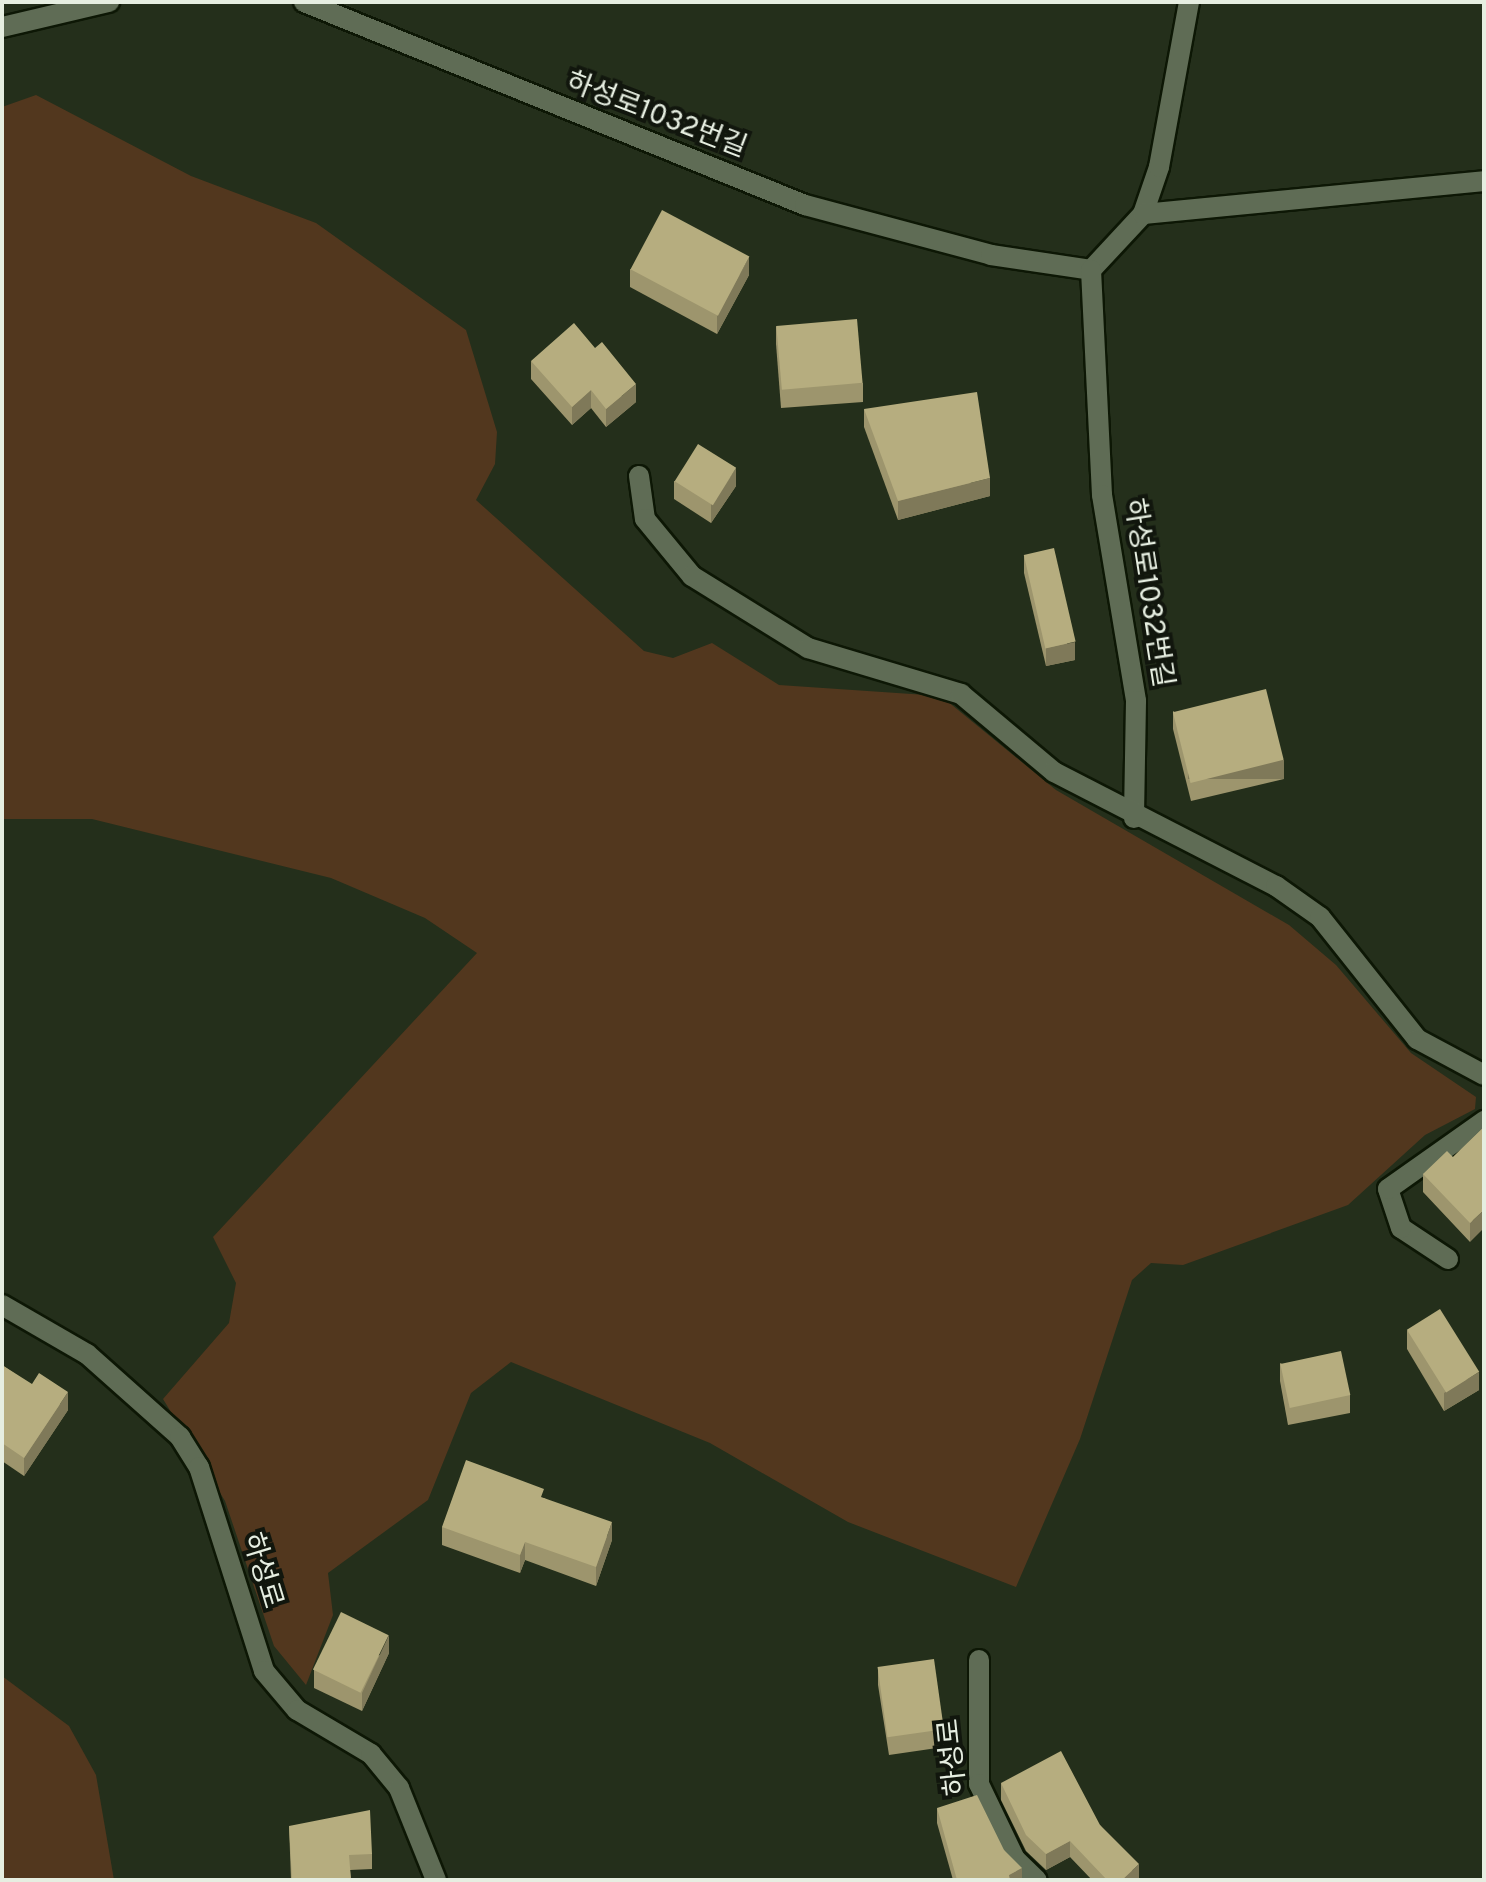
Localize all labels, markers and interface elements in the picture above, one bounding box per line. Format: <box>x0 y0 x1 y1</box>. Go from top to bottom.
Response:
street label: 하성로1032번길 <box>561 66 751 166</box>
street label: 하성로1032번길 <box>1115 496 1179 690</box>
street label: 하성로 <box>234 1529 288 1613</box>
street label: 하성로 <box>933 1717 975 1797</box>

